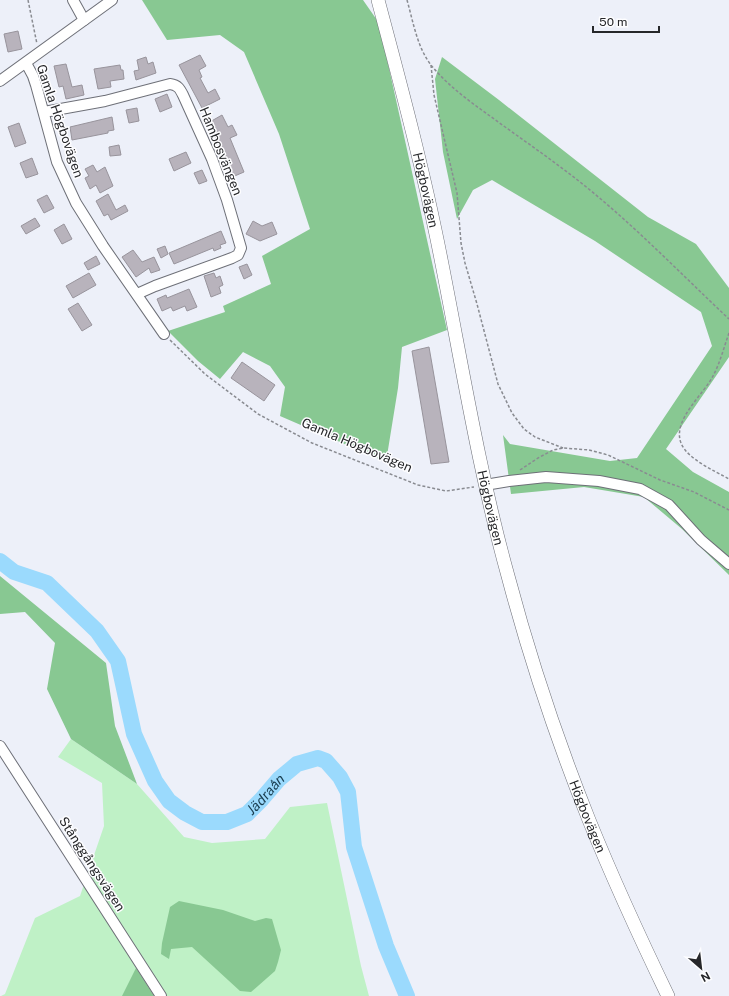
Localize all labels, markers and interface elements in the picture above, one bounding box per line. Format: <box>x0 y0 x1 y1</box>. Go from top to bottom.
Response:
scale bar <box>593 8 659 34</box>
text: 50 m <box>599 15 627 29</box>
street label: Gamla Högbovägen <box>34 62 86 180</box>
street label: Hambosvängen <box>196 105 246 197</box>
street label: Högbovägen <box>410 151 442 229</box>
street label: Gamla Högbovägen <box>299 415 415 475</box>
street label: Högbovägen <box>475 468 507 547</box>
water label: Jädraån <box>243 770 287 818</box>
street label: Högbovägen <box>567 778 609 855</box>
street label: Stånggångsvägen <box>56 814 128 914</box>
north arrow <box>681 948 721 988</box>
text: N <box>699 970 712 984</box>

